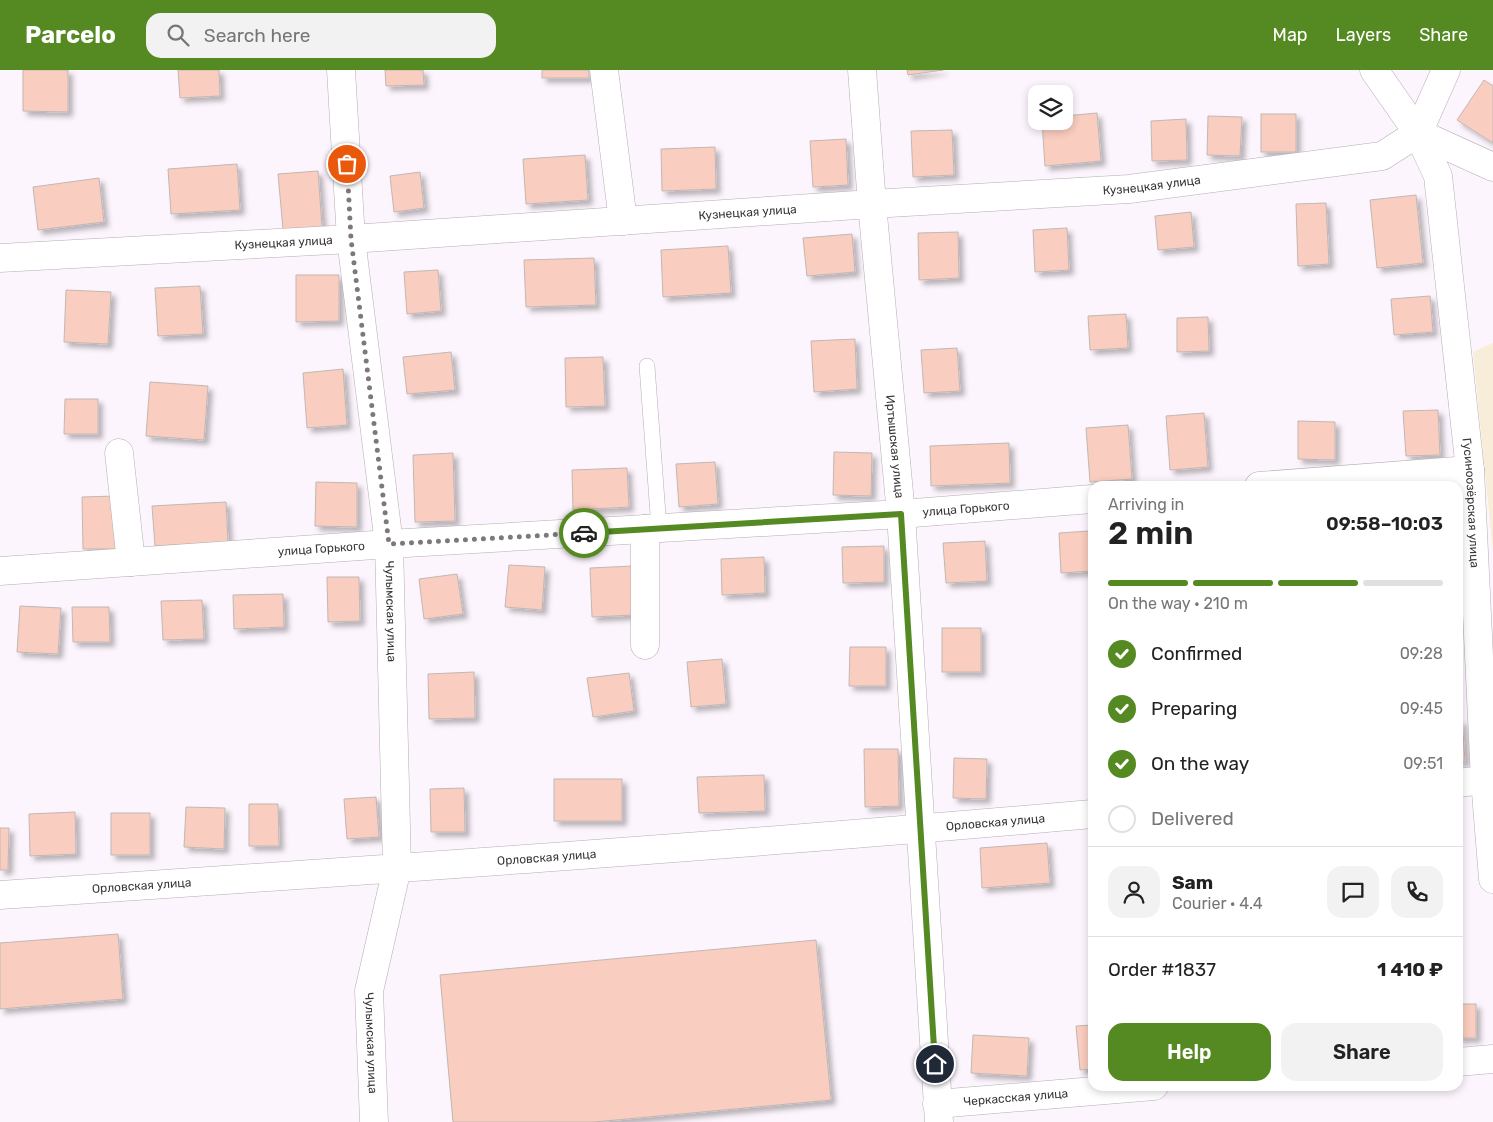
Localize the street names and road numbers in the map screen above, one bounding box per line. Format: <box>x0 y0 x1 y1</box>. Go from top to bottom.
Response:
street label: Кузнецкая улица <box>1102 173 1201 198</box>
street label: Кузнецкая улица <box>698 202 797 223</box>
street label: Кузнецкая улица <box>234 233 333 252</box>
street label: Иртышская улица <box>883 394 907 499</box>
street label: Гусиноозёрская улица <box>1460 437 1482 568</box>
street label: улица Горького <box>922 498 1010 519</box>
street label: улица Горького <box>277 539 365 559</box>
street label: Чулымская улица <box>382 560 399 662</box>
street label: Орловская улица <box>945 811 1046 833</box>
street label: Орловская улица <box>497 847 597 868</box>
street label: Орловская улица <box>92 875 192 896</box>
street label: Чулымская улица <box>362 992 380 1094</box>
street label: Черкасская улица <box>963 1086 1069 1109</box>

